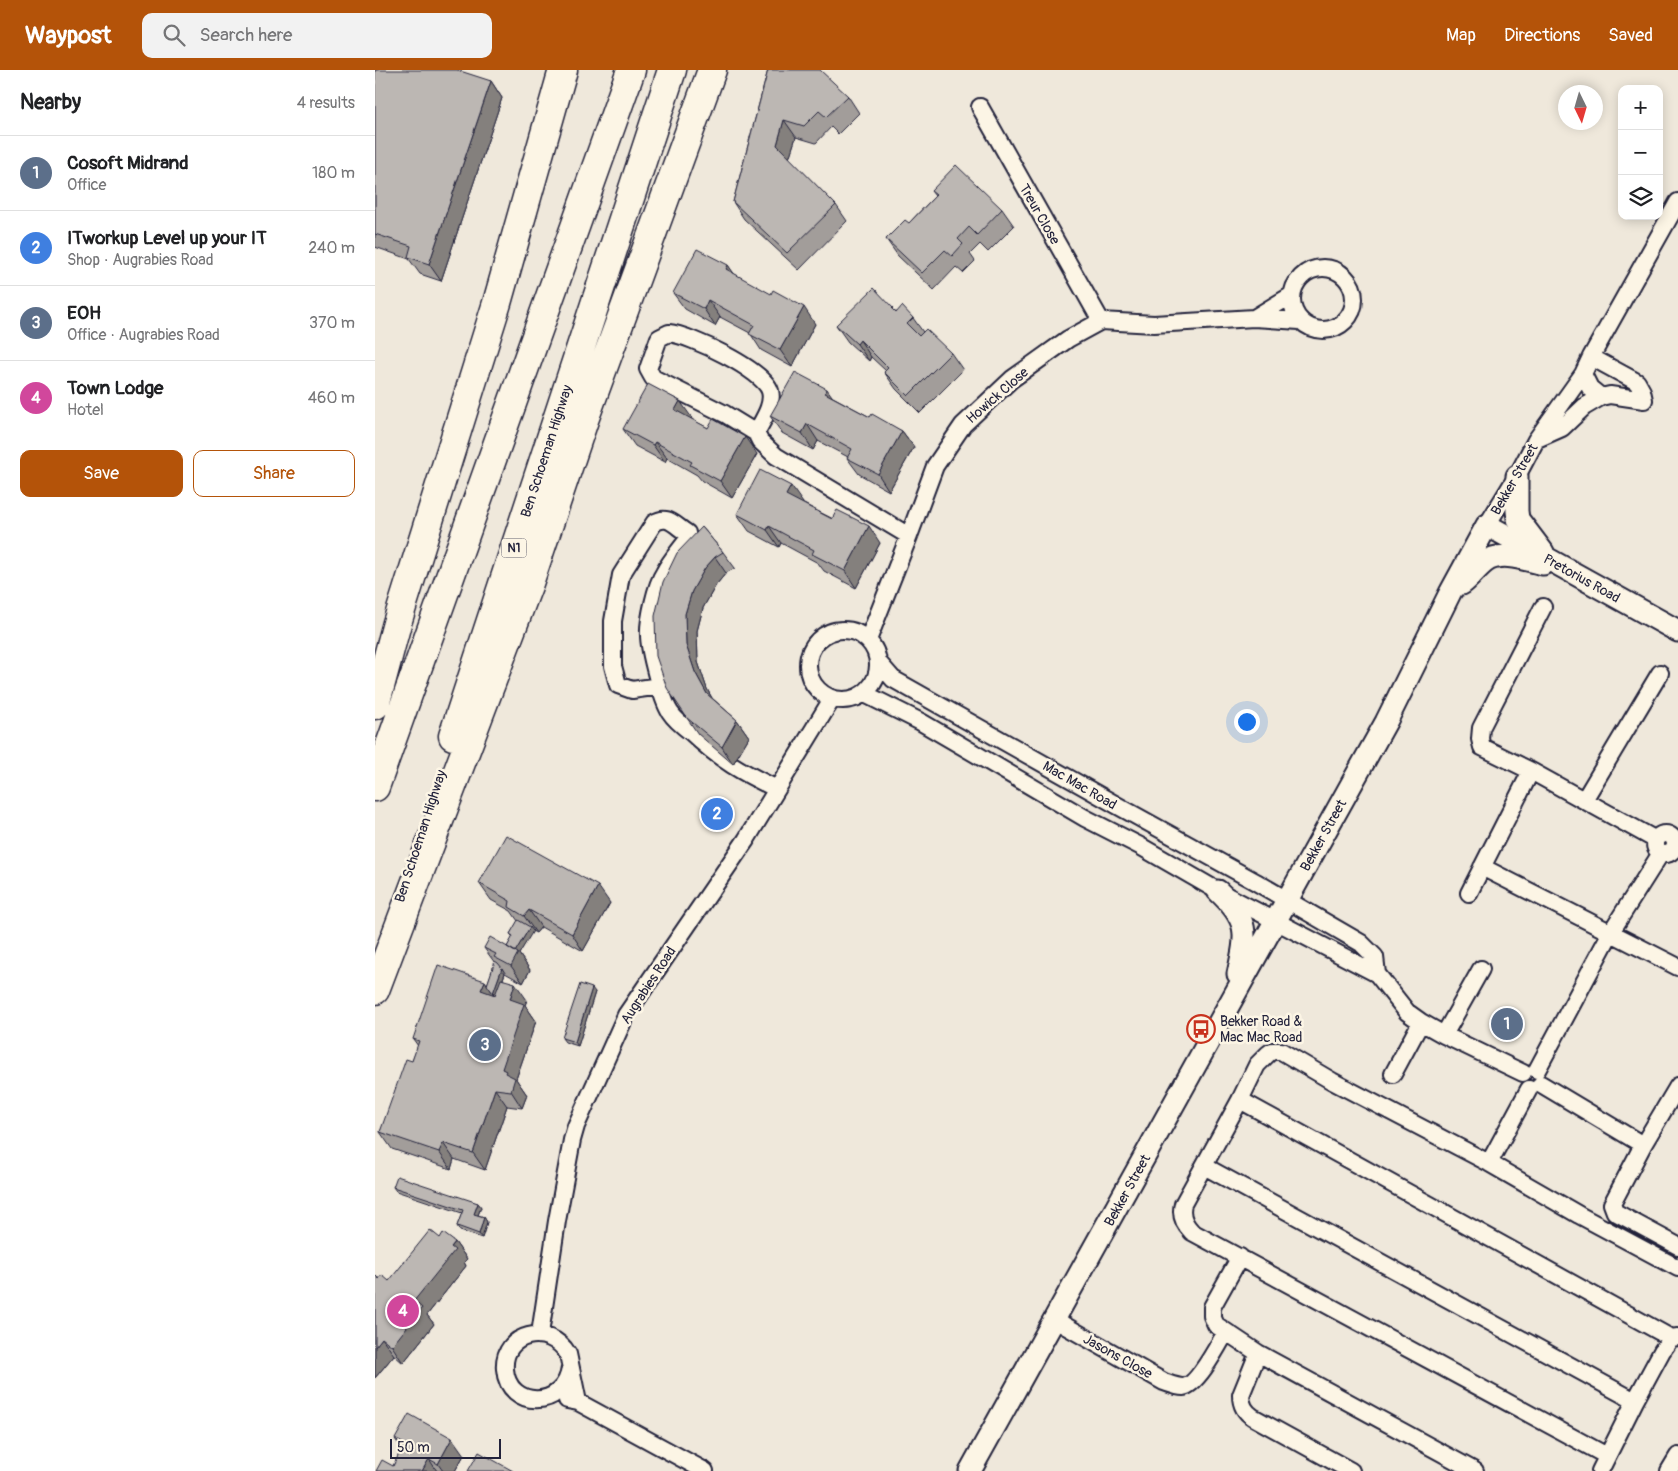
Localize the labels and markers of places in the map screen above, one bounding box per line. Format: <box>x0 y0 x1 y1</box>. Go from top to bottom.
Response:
pin: 2 <box>701 795 733 833</box>
pin: 1 <box>1491 1005 1523 1043</box>
place label: Bekker Road & Mac Mac Road <box>1220 1013 1303 1046</box>
bus stop icon: Bekker Road & Mac Mac Road <box>1186 1014 1216 1044</box>
pin: 3 <box>469 1026 501 1064</box>
pin: 4 <box>387 1292 419 1330</box>

